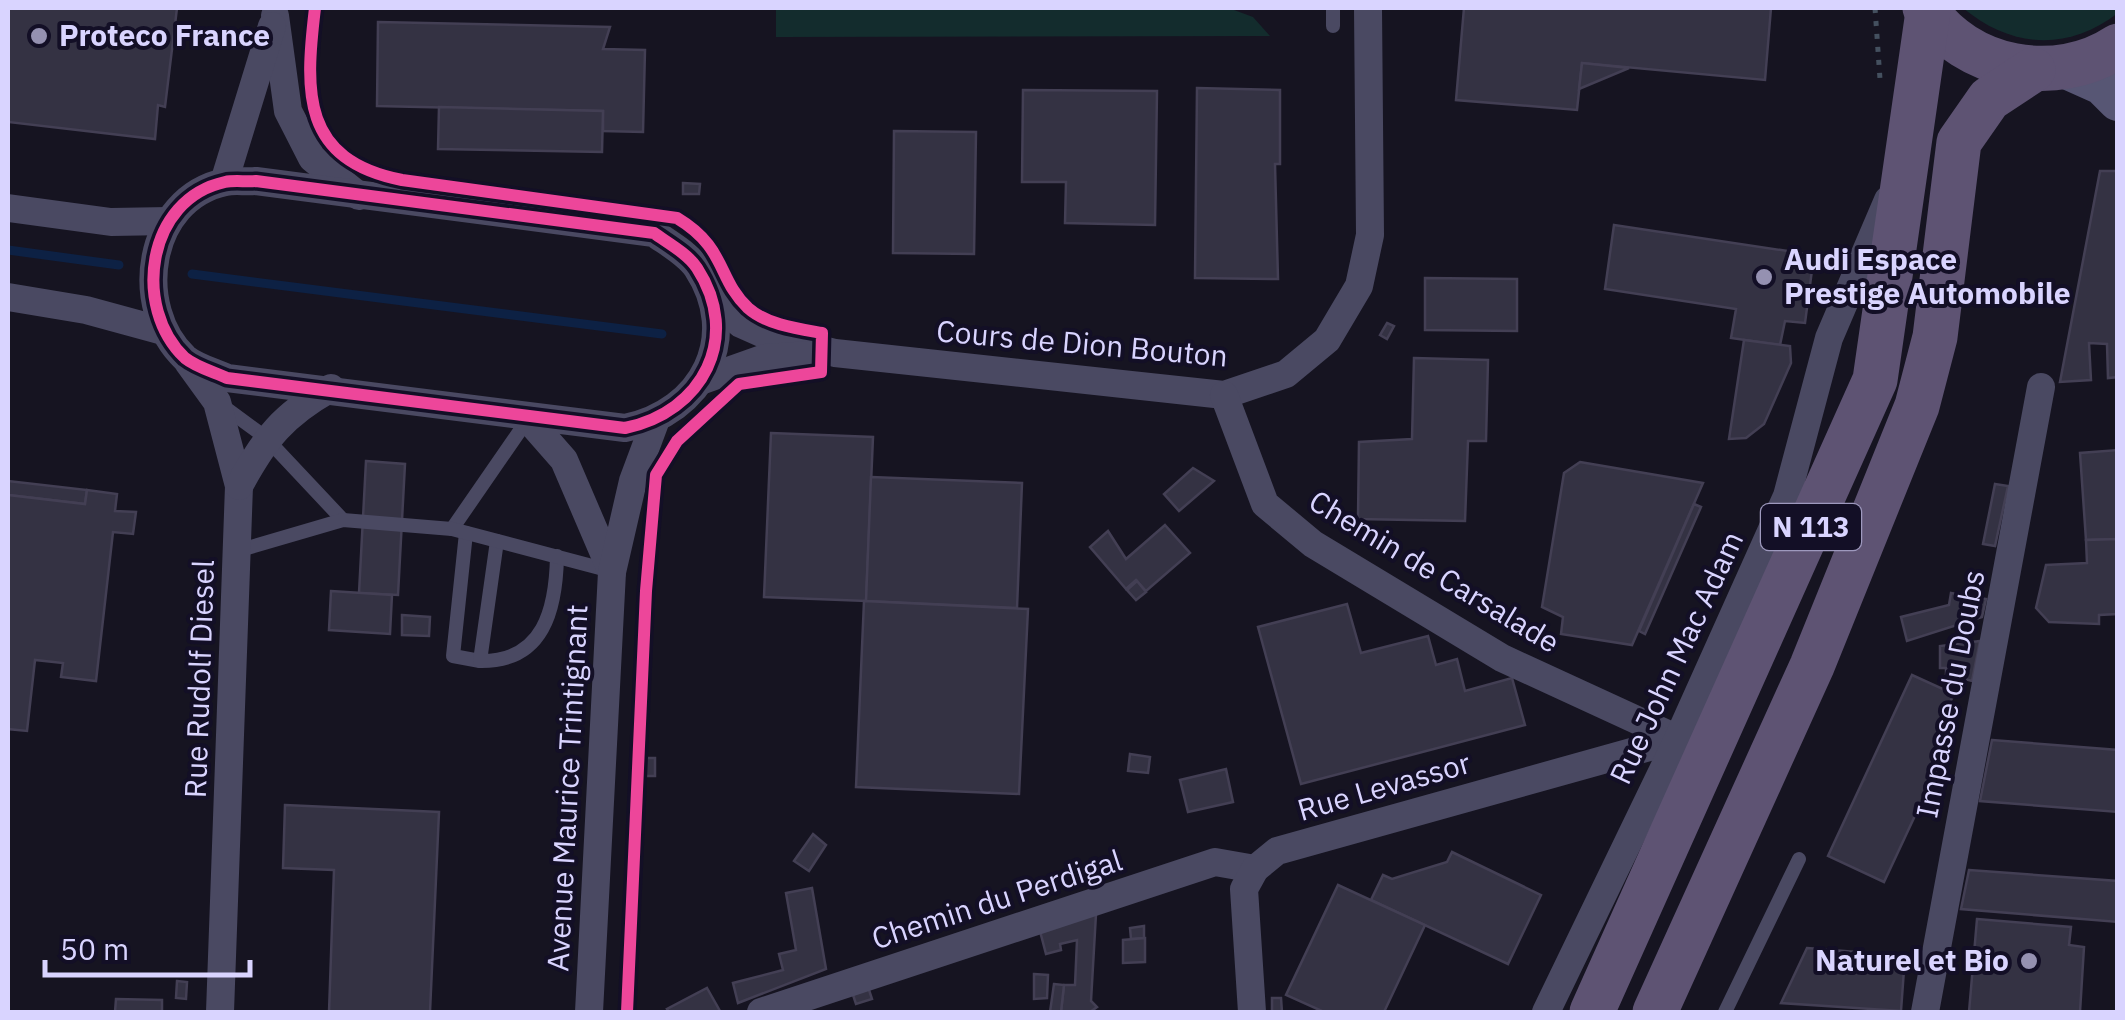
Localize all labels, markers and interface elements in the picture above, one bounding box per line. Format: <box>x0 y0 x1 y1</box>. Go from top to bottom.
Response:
place label: Proteco France <box>59 15 270 54</box>
marker: Proteco France <box>28 25 50 47</box>
place label: Audi Espace Prestige Automobile <box>1784 239 2071 312</box>
marker: Audi Espace Prestige Automobile <box>1753 266 1775 288</box>
street label: Cours de Dion Bouton <box>935 310 1229 375</box>
street label: Chemin de Carsalade <box>1302 481 1567 661</box>
road number: N 113 <box>1761 504 1861 550</box>
street label: Rue John Mac Adam <box>1600 525 1751 790</box>
street label: Rue Rudolf Diesel <box>175 559 222 799</box>
street label: Impasse du Doubs <box>1906 566 1993 821</box>
street label: Avenue Maurice Trintignant <box>537 603 596 972</box>
street label: Rue Levassor <box>1293 742 1475 829</box>
street label: Chemin du Perdigal <box>866 840 1127 957</box>
scale bar <box>45 915 250 977</box>
text: 50 m <box>60 929 129 968</box>
place label: Naturel et Bio <box>1815 940 2009 979</box>
marker: Naturel et Bio <box>2018 950 2040 972</box>

